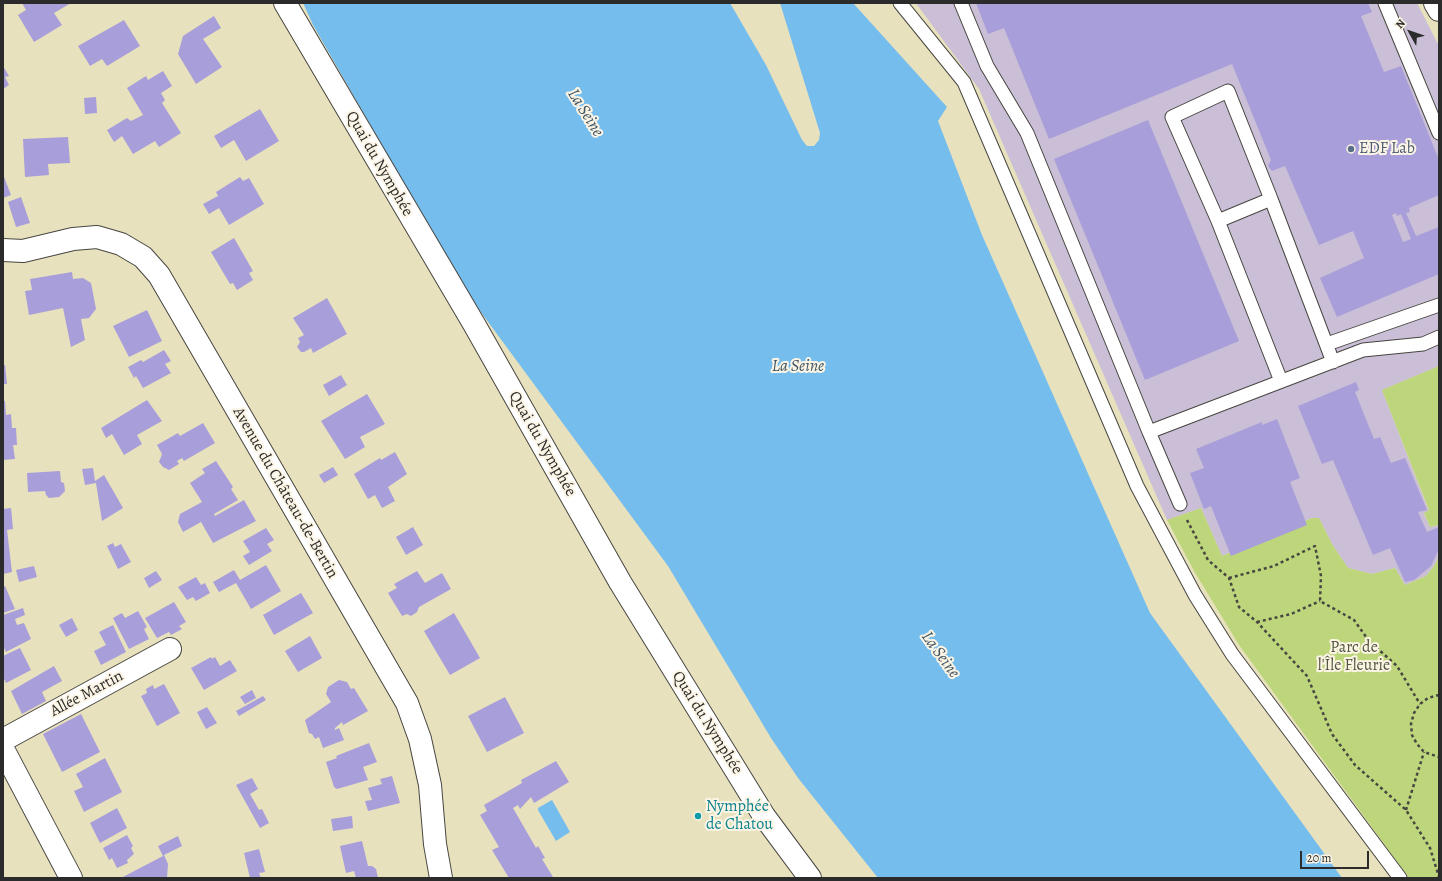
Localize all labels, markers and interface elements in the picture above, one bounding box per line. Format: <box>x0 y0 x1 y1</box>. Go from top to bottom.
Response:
north arrow <box>1390 12 1430 52</box>
text: N <box>1392 16 1409 32</box>
water label: La Seine <box>562 85 608 141</box>
street label: Quai du Nymphée <box>341 108 417 220</box>
place label: EDF Lab <box>1359 139 1415 159</box>
marker: EDF Lab <box>1346 144 1356 154</box>
water label: La Seine <box>772 357 824 377</box>
street label: Quai du Nymphée <box>504 388 580 500</box>
street label: Avenue du Château-de-Bertin <box>228 404 342 582</box>
water label: La Seine <box>916 628 964 682</box>
park label: Parc de l'Île Fleurie <box>1318 638 1390 676</box>
street label: Allée Martin <box>47 667 127 721</box>
street label: Quai du Nymphée <box>668 668 746 778</box>
place label: Nymphée de Chatou <box>706 797 773 835</box>
marker: Nymphée de Chatou <box>693 811 703 821</box>
scale bar <box>1302 843 1371 869</box>
text: 20 m <box>1307 850 1331 866</box>

